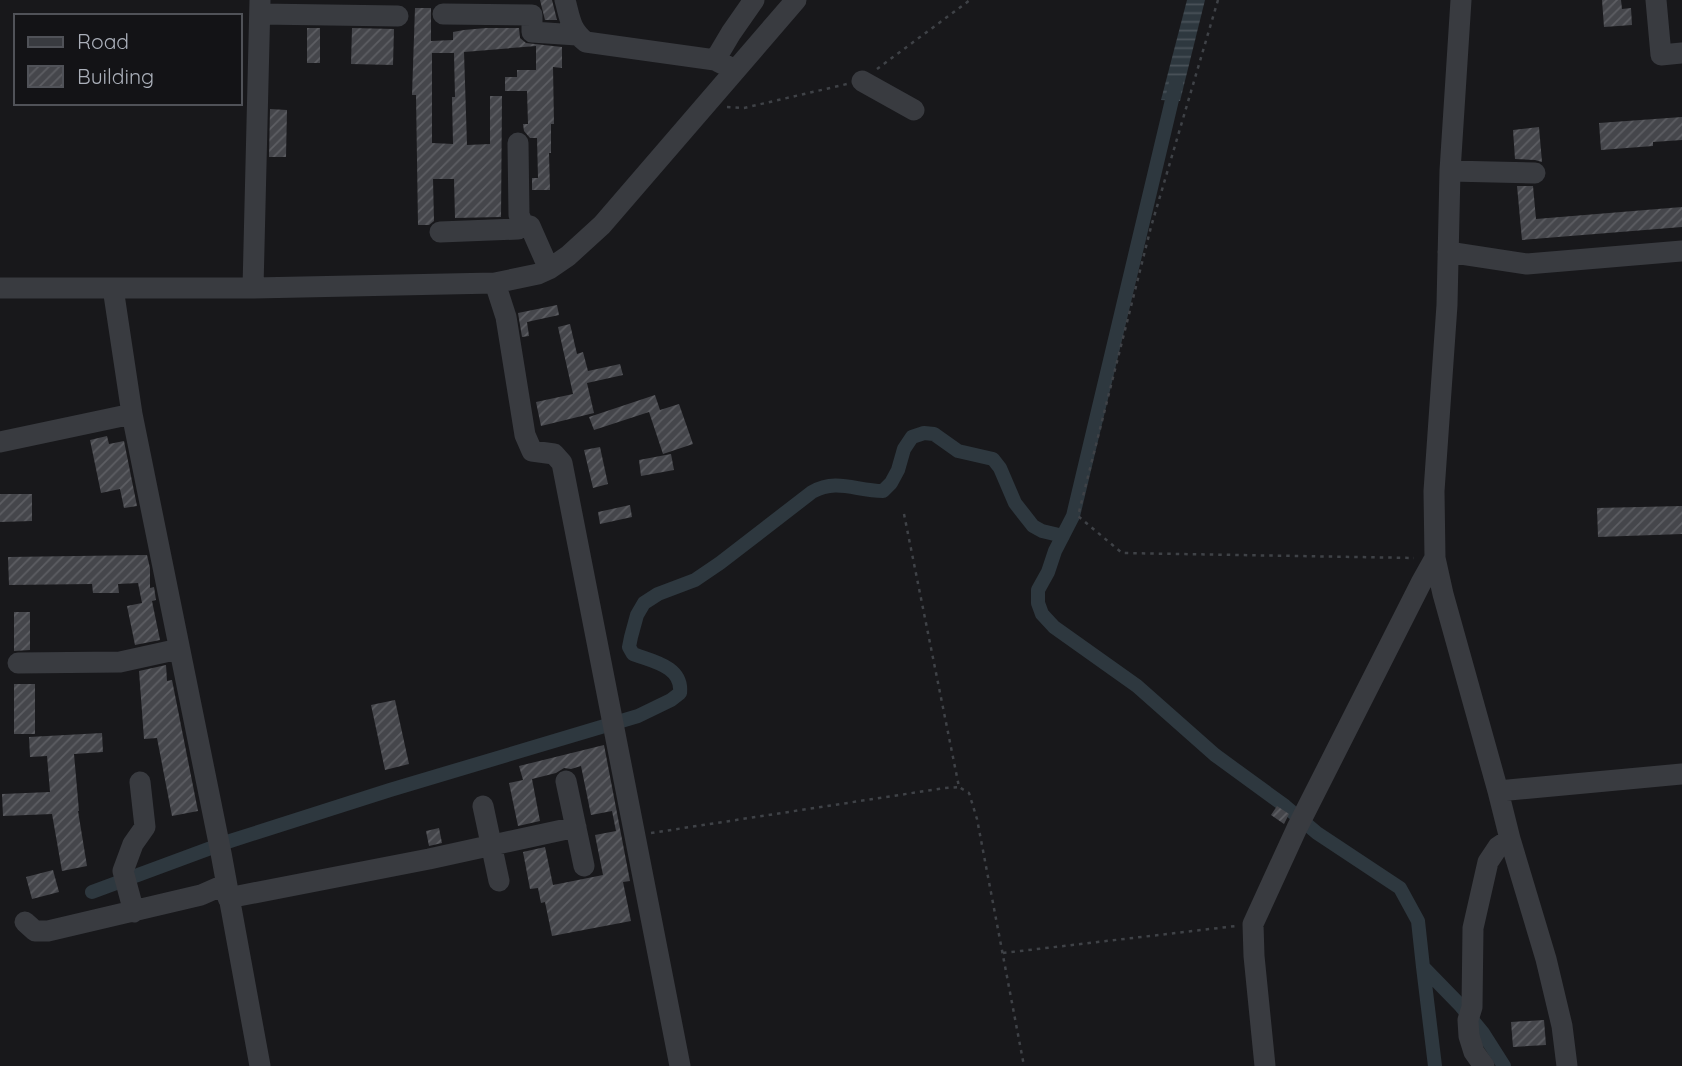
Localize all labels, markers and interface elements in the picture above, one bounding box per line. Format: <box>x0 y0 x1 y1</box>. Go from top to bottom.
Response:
legend <box>14 14 242 105</box>
text: Road <box>77 28 129 54</box>
text: Building <box>77 63 154 89</box>

